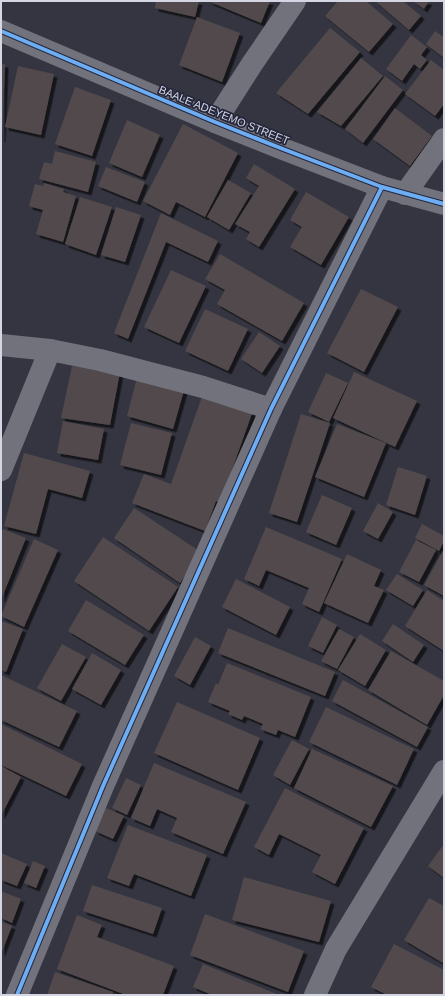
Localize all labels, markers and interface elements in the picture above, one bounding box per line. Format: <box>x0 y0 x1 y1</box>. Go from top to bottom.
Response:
street label: BAALE ADEYEMO STREET <box>157 83 291 147</box>

